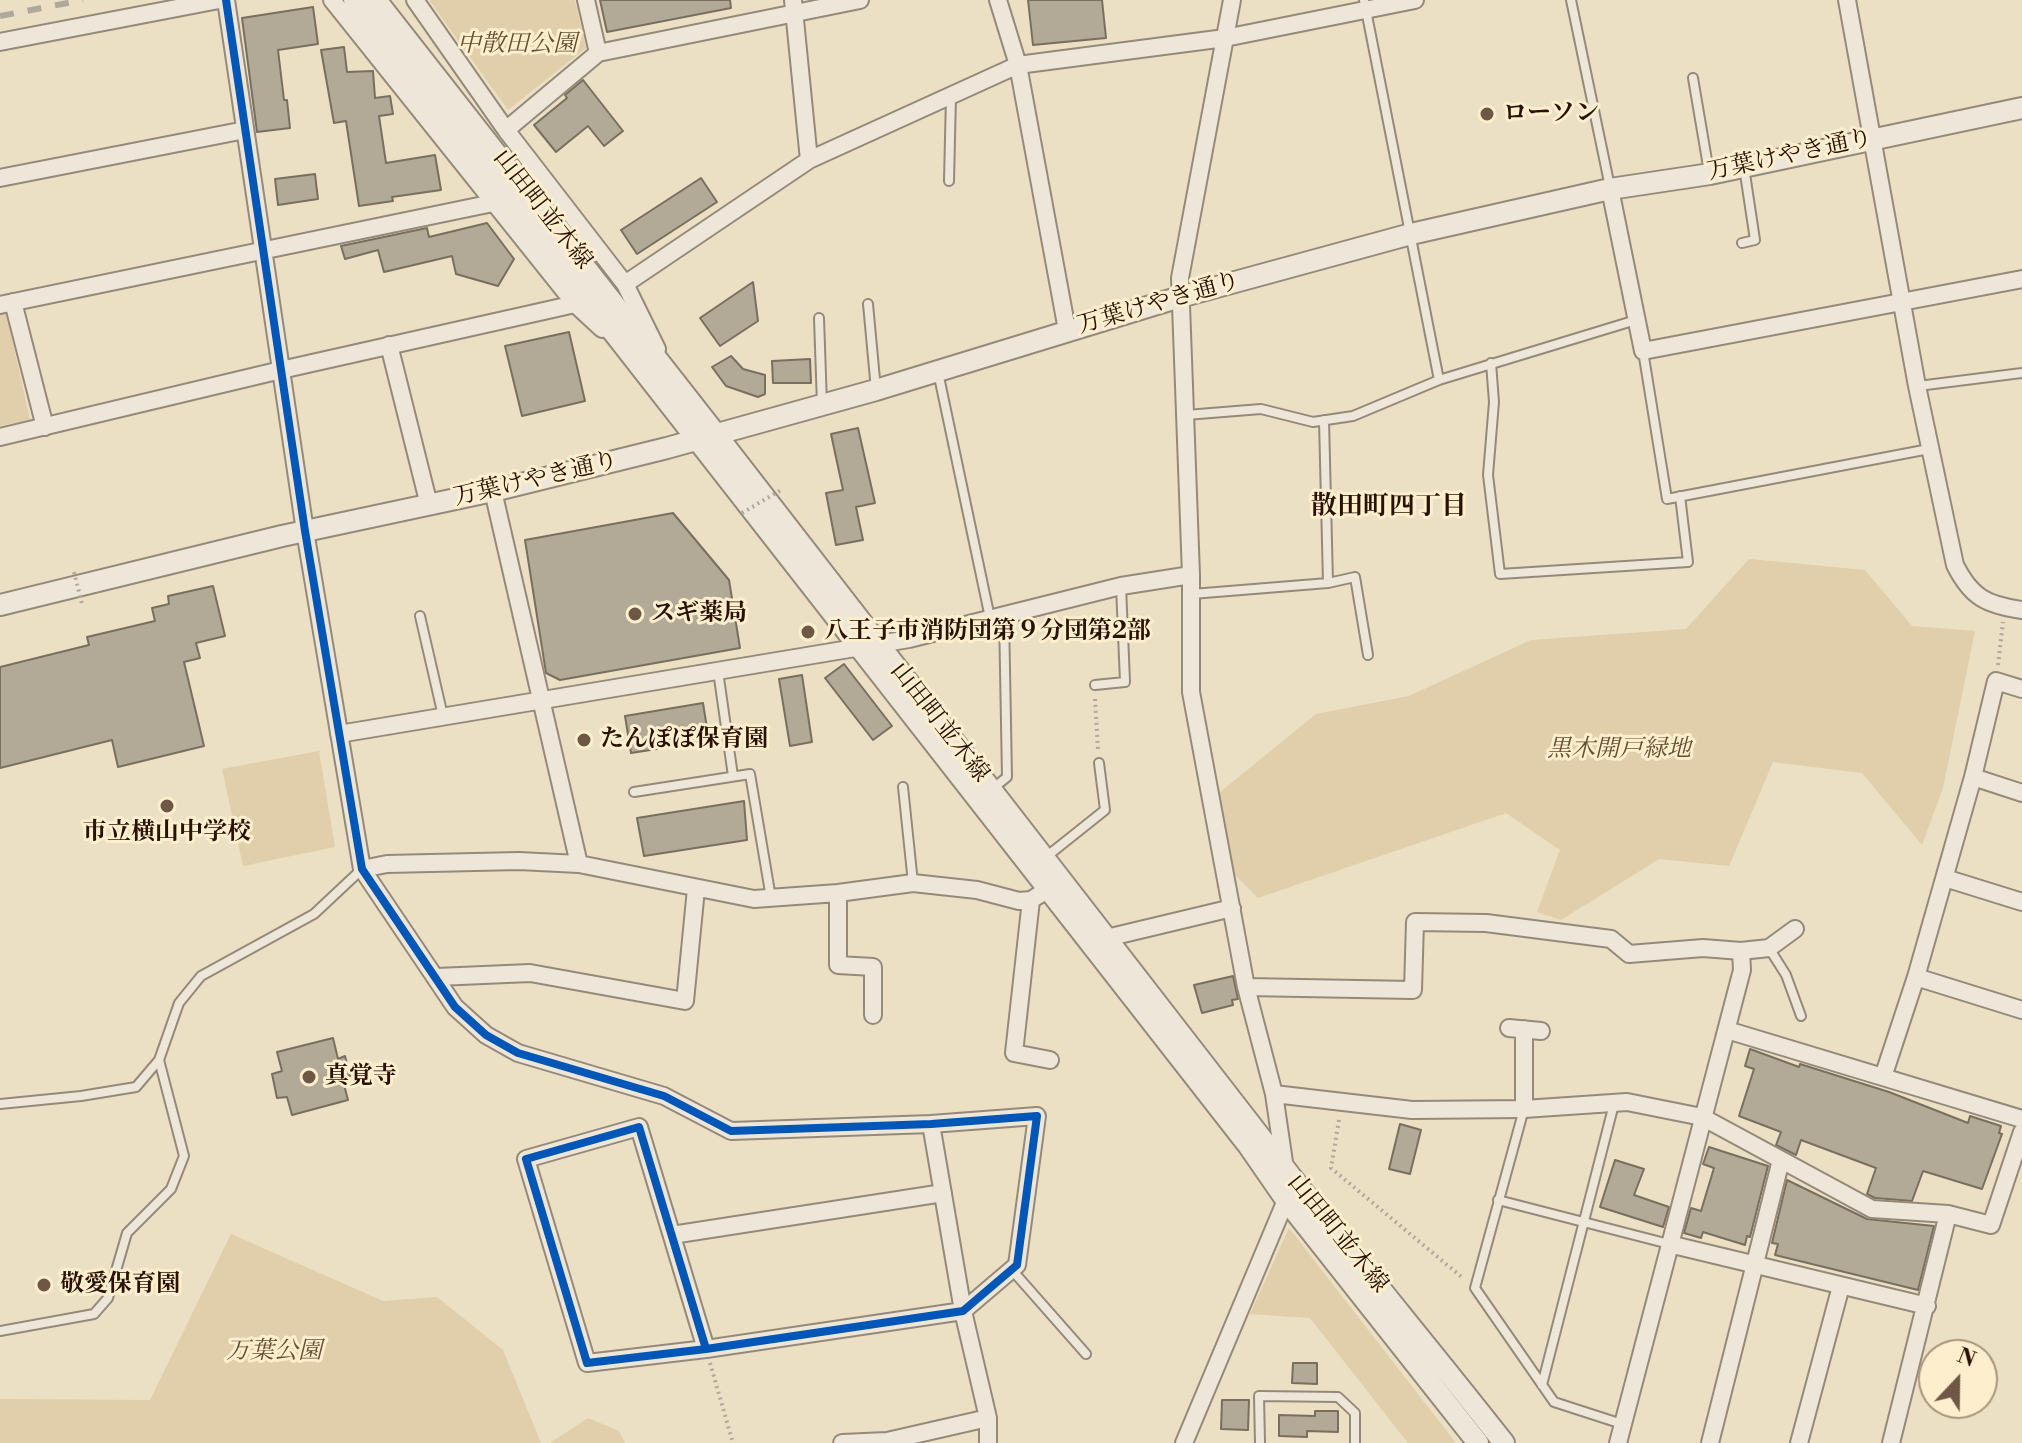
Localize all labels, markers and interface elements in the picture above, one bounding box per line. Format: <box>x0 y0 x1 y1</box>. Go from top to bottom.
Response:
park label: 中散田公園 <box>457 31 577 59</box>
place label: ローソン <box>1503 100 1599 128</box>
marker: ローソン <box>1478 105 1496 123</box>
street label: 万葉けやき通り <box>1705 124 1875 188</box>
street label: 山田町並木線 <box>486 144 598 276</box>
street label: 万葉けやき通り <box>1074 267 1244 341</box>
street label: 万葉けやき通り <box>451 447 621 513</box>
district label: 散田町四丁目 <box>1311 492 1467 524</box>
place label: スギ薬局 <box>651 600 747 628</box>
marker: スギ薬局 <box>626 605 644 623</box>
place label: 八王子市消防団第９分団第2部 <box>824 618 1151 646</box>
marker: 八王子市消防団第９分団第2部 <box>799 623 817 641</box>
street label: 山田町並木線 <box>883 657 995 789</box>
place label: たんぽぽ保育園 <box>600 726 768 754</box>
marker: たんぽぽ保育園 <box>575 731 593 749</box>
park label: 黒木開戸緑地 <box>1547 736 1691 764</box>
marker: 市立横山中学校 <box>158 797 176 815</box>
place label: 市立横山中学校 <box>83 819 251 847</box>
place label: 真覚寺 <box>325 1063 397 1091</box>
marker: 真覚寺 <box>300 1068 318 1086</box>
street label: 山田町並木線 <box>1280 1169 1394 1299</box>
place label: 敬愛保育園 <box>60 1271 180 1299</box>
marker: 敬愛保育園 <box>35 1276 53 1294</box>
park label: 万葉公園 <box>226 1338 322 1366</box>
north arrow <box>1918 1339 1998 1419</box>
text: N <box>1953 1342 1980 1374</box>

